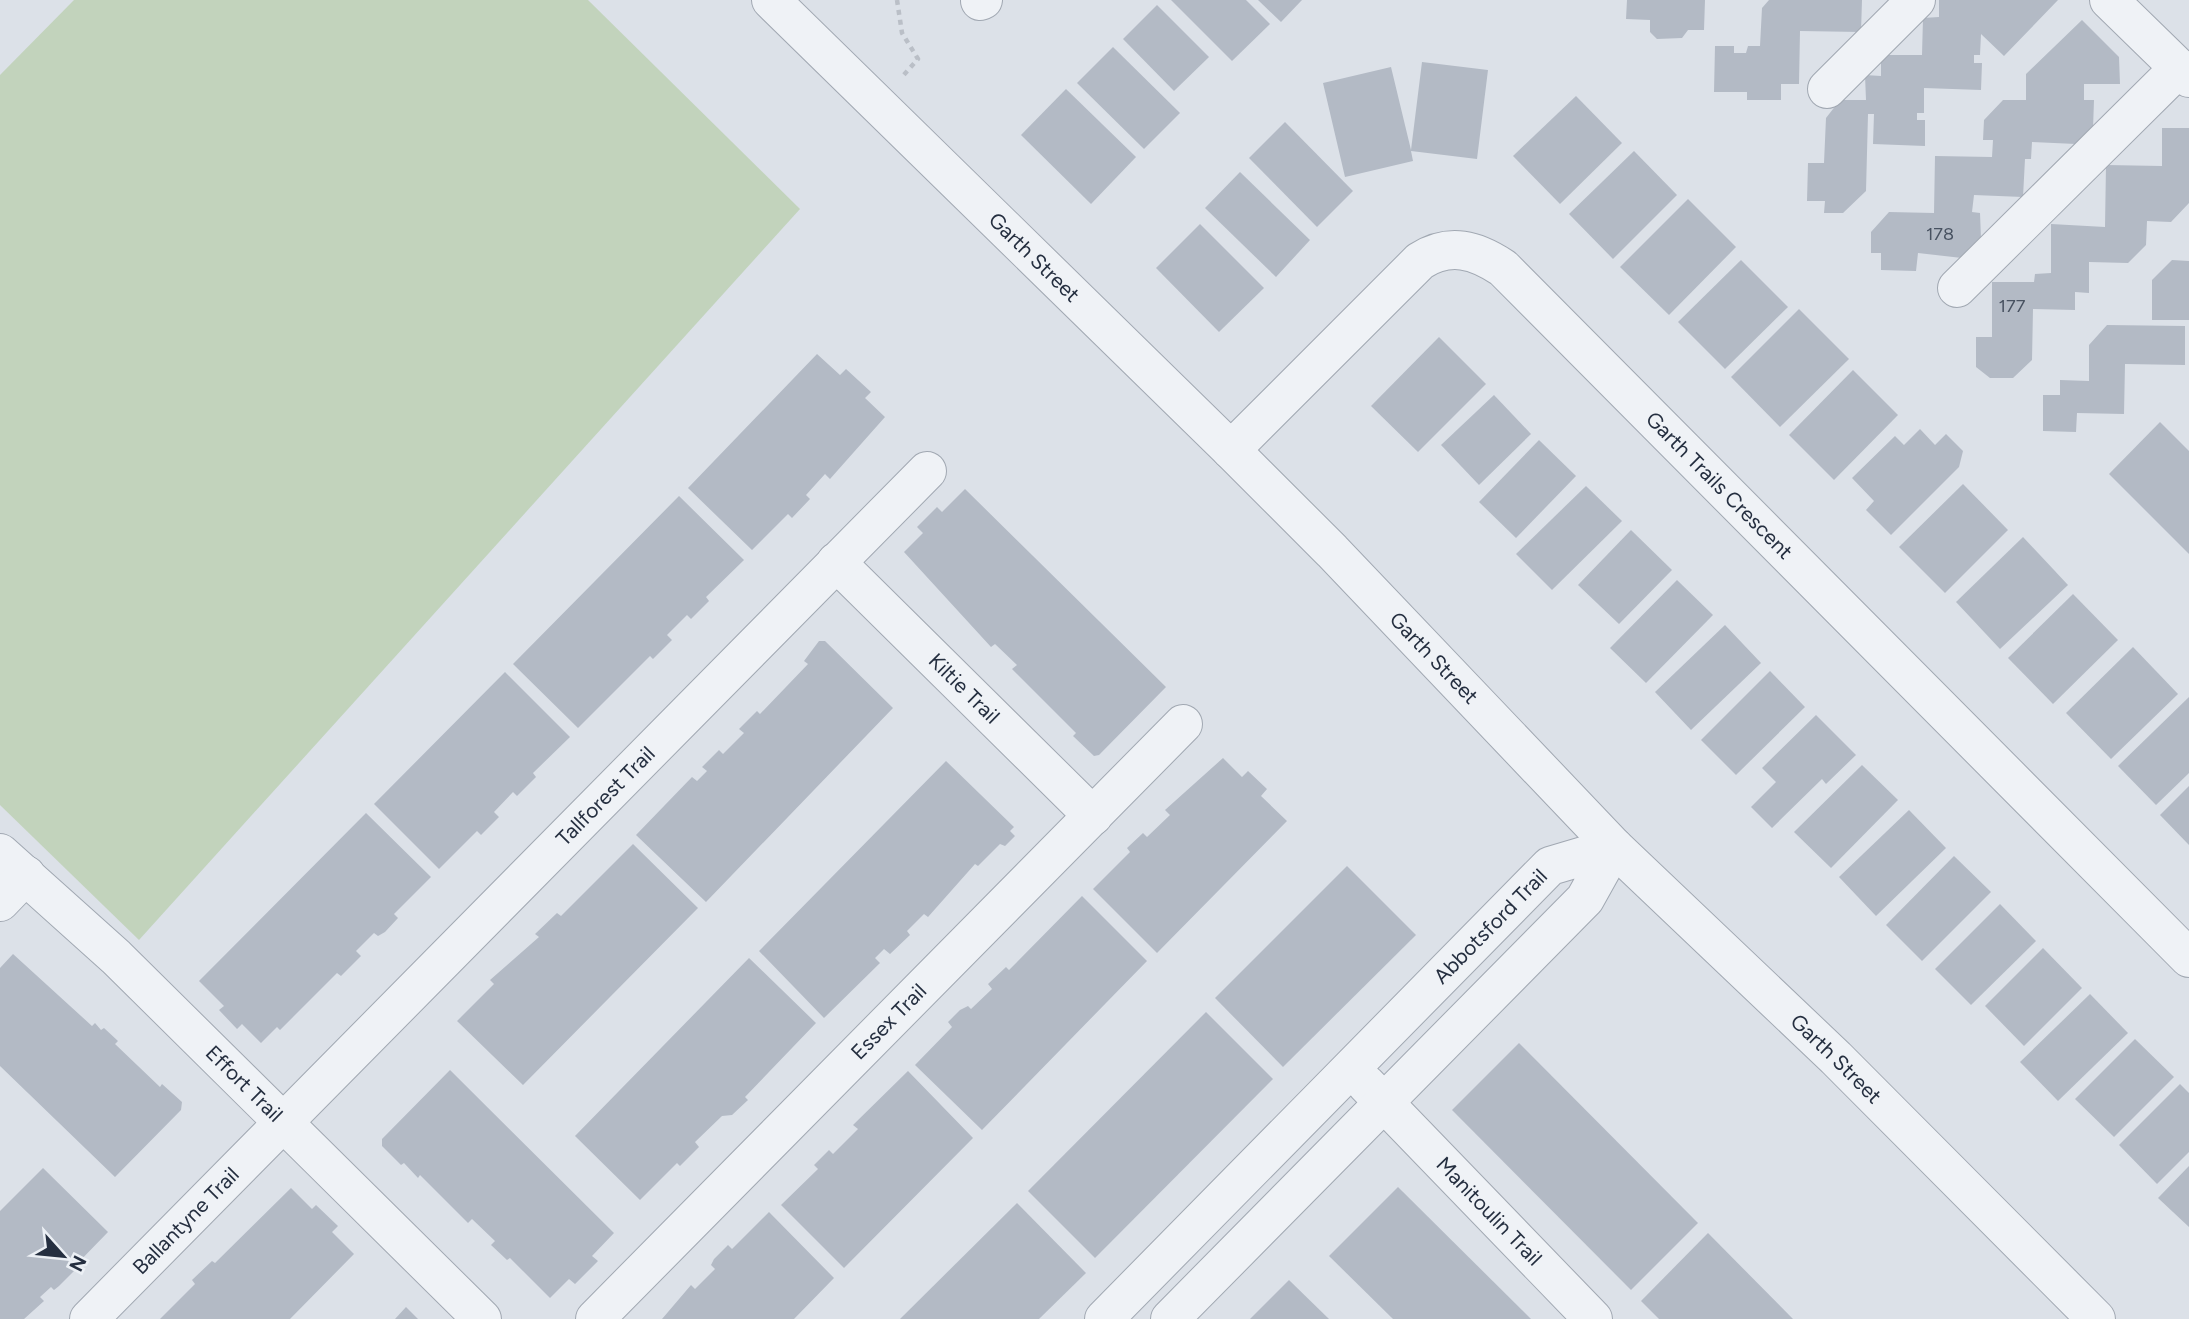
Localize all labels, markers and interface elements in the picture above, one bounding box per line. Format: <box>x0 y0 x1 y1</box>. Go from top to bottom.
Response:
street label: Garth Street <box>984 207 1085 307</box>
house number: 178 <box>1926 223 1954 245</box>
house number: 177 <box>1999 295 2026 317</box>
street label: Garth Trails Crescent <box>1641 406 1798 564</box>
street label: Garth Street <box>1385 606 1484 709</box>
street label: Kiltie Trail <box>924 648 1005 729</box>
street label: Tallforest Trail <box>551 741 660 851</box>
street label: Abbotsford Trail <box>1428 863 1552 989</box>
street label: Essex Trail <box>846 978 931 1064</box>
street label: Garth Street <box>1786 1008 1887 1109</box>
street label: Effort Trail <box>201 1040 288 1127</box>
street label: Manitoulin Trail <box>1431 1151 1547 1270</box>
street label: Ballantyne Trail <box>127 1162 244 1279</box>
north arrow <box>28 1221 98 1291</box>
text: N <box>64 1252 91 1275</box>

